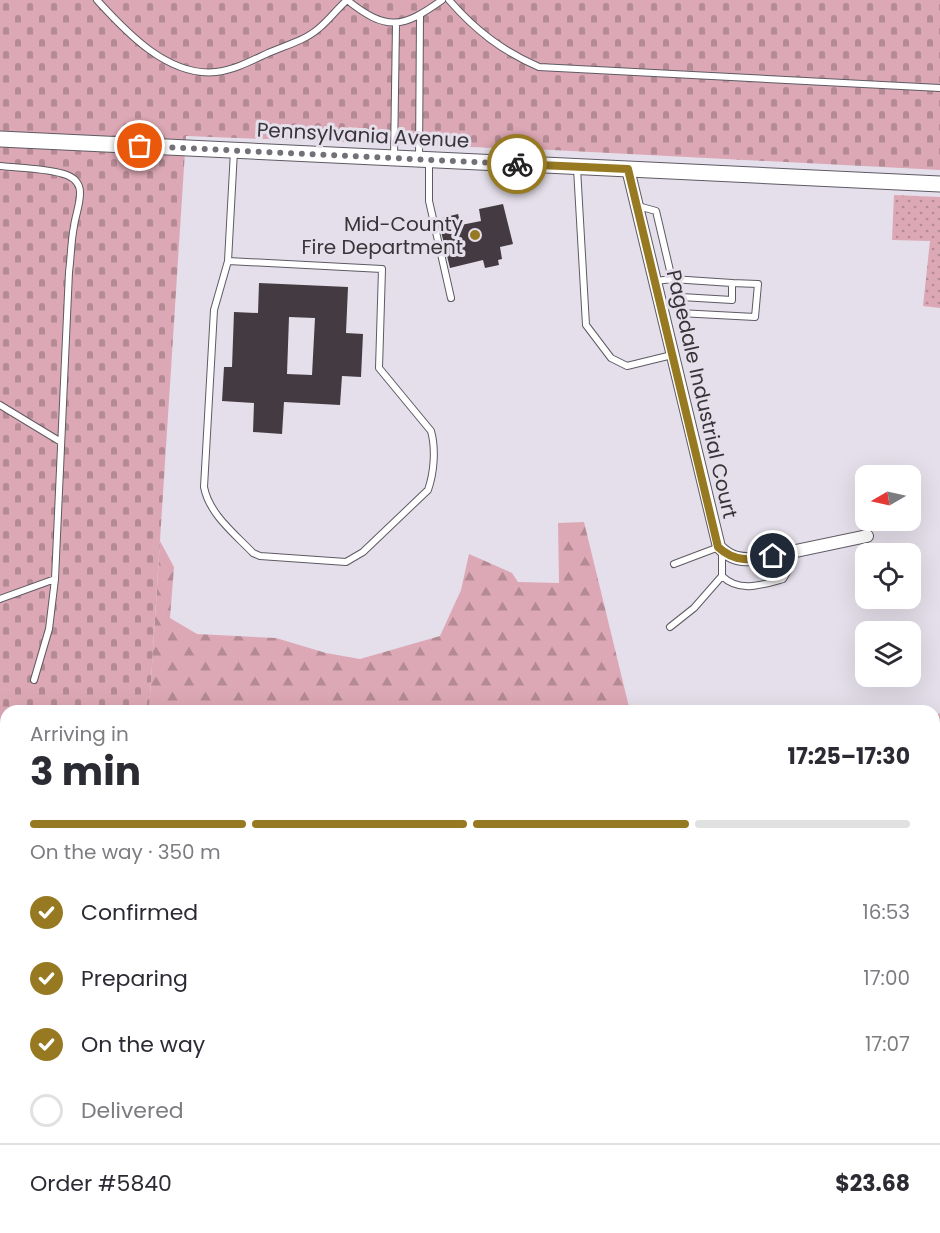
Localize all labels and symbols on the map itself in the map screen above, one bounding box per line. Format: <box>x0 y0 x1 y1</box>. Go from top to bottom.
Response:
street label: Pennsylvania Avenue <box>256 115 470 155</box>
pin <box>114 120 165 171</box>
courier <box>487 134 547 194</box>
place label: Mid-County Fire Department <box>301 210 463 261</box>
marker: Mid-County Fire Department <box>468 228 482 242</box>
street label: Pagedale Industrial Court <box>660 267 744 521</box>
north arrow <box>855 465 921 531</box>
pin <box>747 530 798 581</box>

